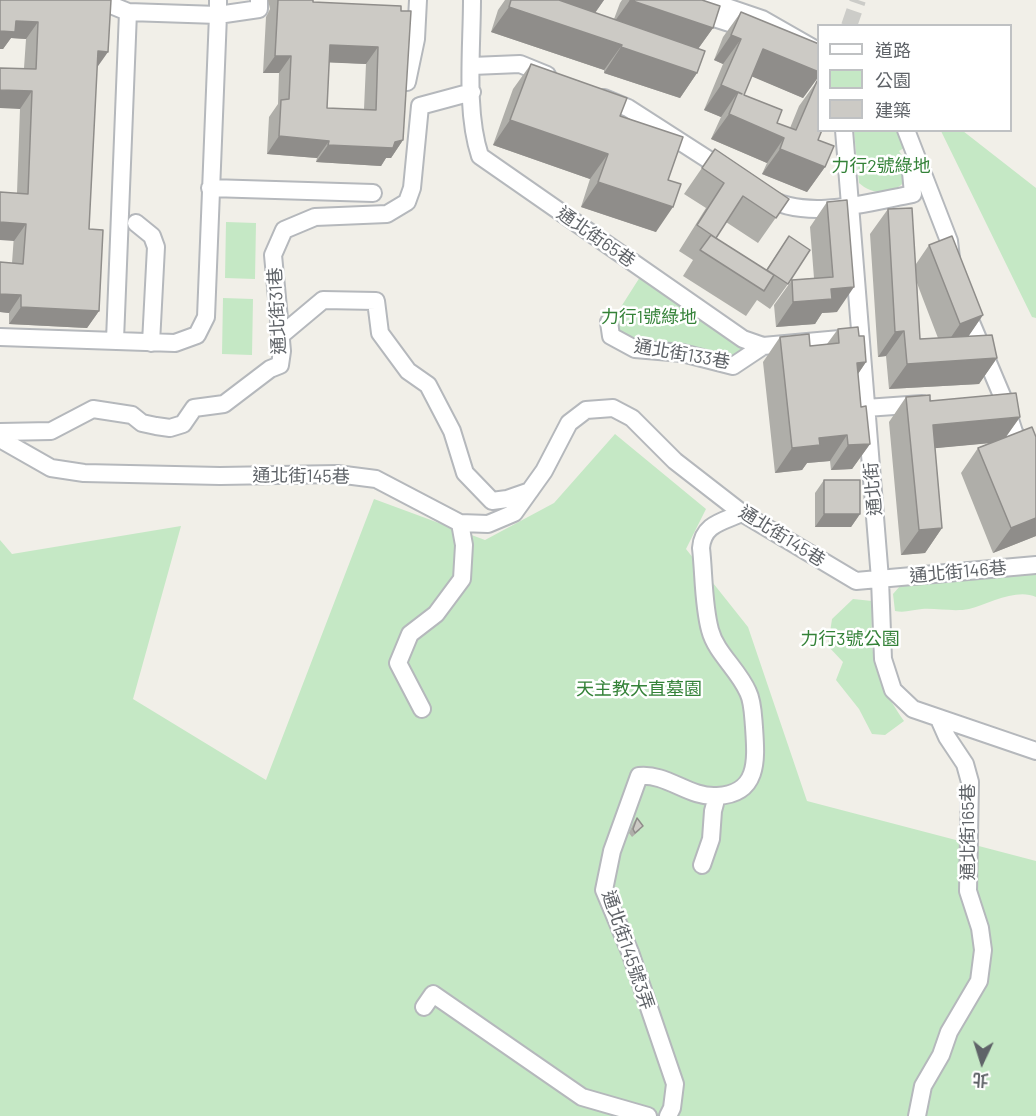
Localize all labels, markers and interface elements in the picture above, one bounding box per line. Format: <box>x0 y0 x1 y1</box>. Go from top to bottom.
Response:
legend <box>817 24 1012 132</box>
text: 道路 <box>875 39 911 61</box>
text: 公園 <box>875 69 911 91</box>
text: 建築 <box>875 99 911 121</box>
park label: 力行2號綠地 <box>831 155 931 177</box>
street label: 通北街65巷 <box>553 202 639 272</box>
street label: 通北街31巷 <box>264 267 290 355</box>
park label: 力行1號綠地 <box>601 306 697 328</box>
street label: 通北街133巷 <box>632 335 732 373</box>
street label: 通北街 <box>860 461 886 517</box>
street label: 通北街145巷 <box>252 464 350 488</box>
street label: 通北街145巷 <box>735 501 829 571</box>
street label: 通北街146巷 <box>909 557 1007 587</box>
park label: 力行3號公園 <box>800 628 900 650</box>
park label: 天主教大直墓園 <box>576 678 702 700</box>
street label: 通北街165巷 <box>957 784 979 880</box>
street label: 通北街145號3弄 <box>597 888 659 1012</box>
north arrow <box>952 1032 1012 1092</box>
text: 北 <box>972 1070 989 1090</box>

